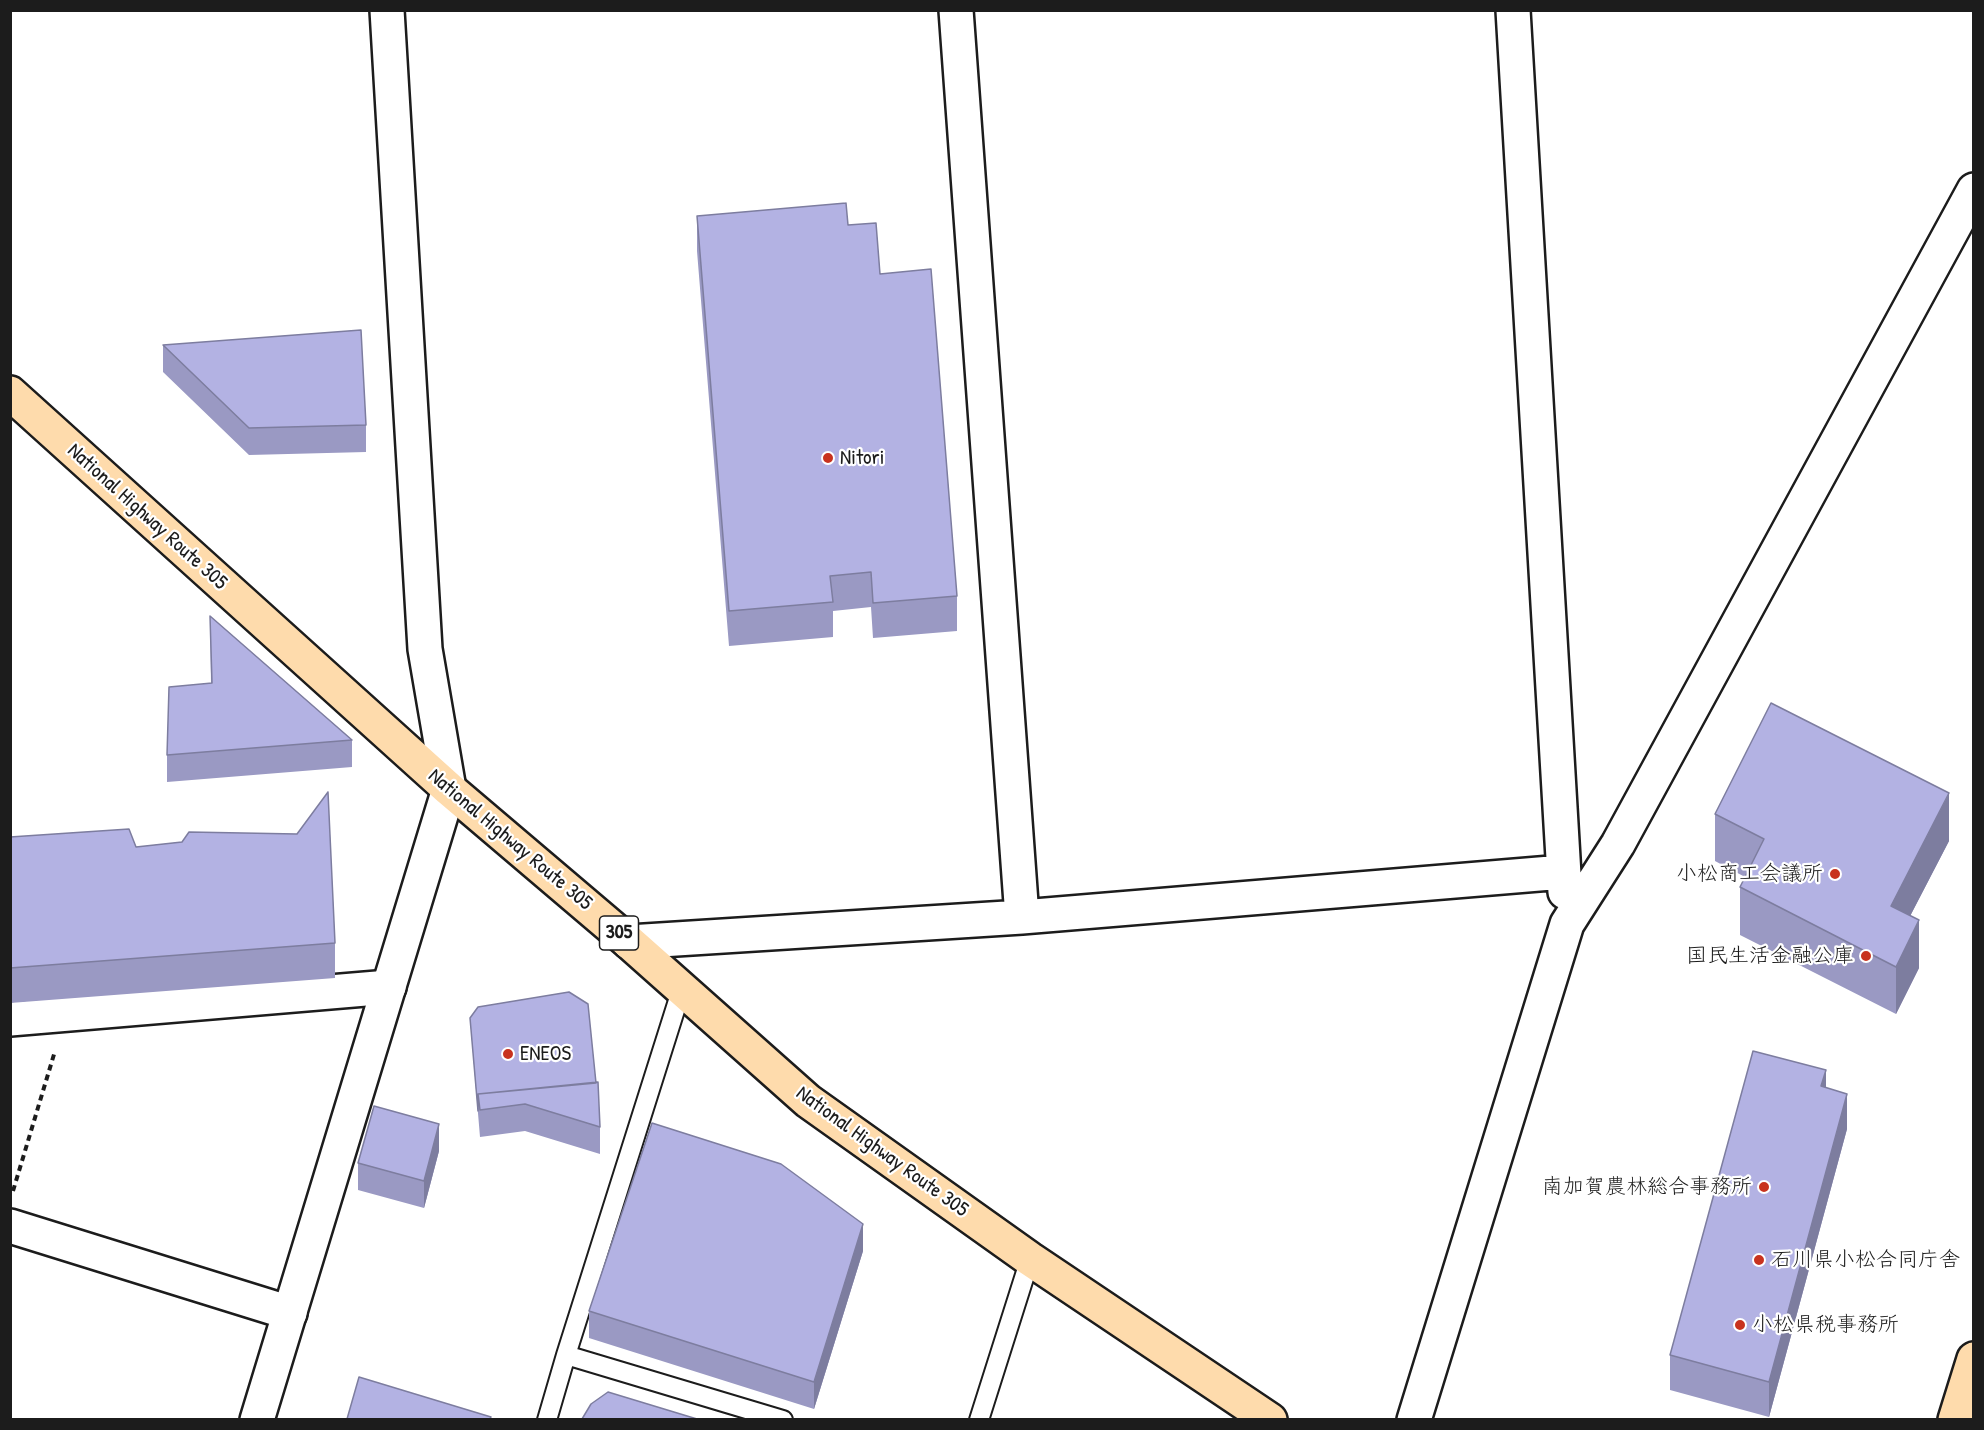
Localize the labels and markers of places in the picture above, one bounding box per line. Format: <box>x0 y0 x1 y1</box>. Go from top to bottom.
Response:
place label: Nitori <box>840 445 884 471</box>
marker: Nitori <box>821 451 835 465</box>
place label: 小松商工会議所 <box>1676 861 1823 887</box>
marker: 小松商工会議所 <box>1828 867 1842 881</box>
place label: 国民生活金融公庫 <box>1686 943 1854 969</box>
marker: 国民生活金融公庫 <box>1859 949 1873 963</box>
place label: ENEOS <box>520 1041 571 1067</box>
marker: ENEOS <box>501 1047 515 1061</box>
place label: 南加賀農林総合事務所 <box>1542 1174 1752 1200</box>
marker: 南加賀農林総合事務所 <box>1757 1180 1771 1194</box>
place label: 石川県小松合同庁舎 <box>1771 1247 1960 1273</box>
marker: 石川県小松合同庁舎 <box>1752 1253 1766 1267</box>
place label: 小松県税事務所 <box>1752 1312 1899 1338</box>
marker: 小松県税事務所 <box>1733 1318 1747 1332</box>

